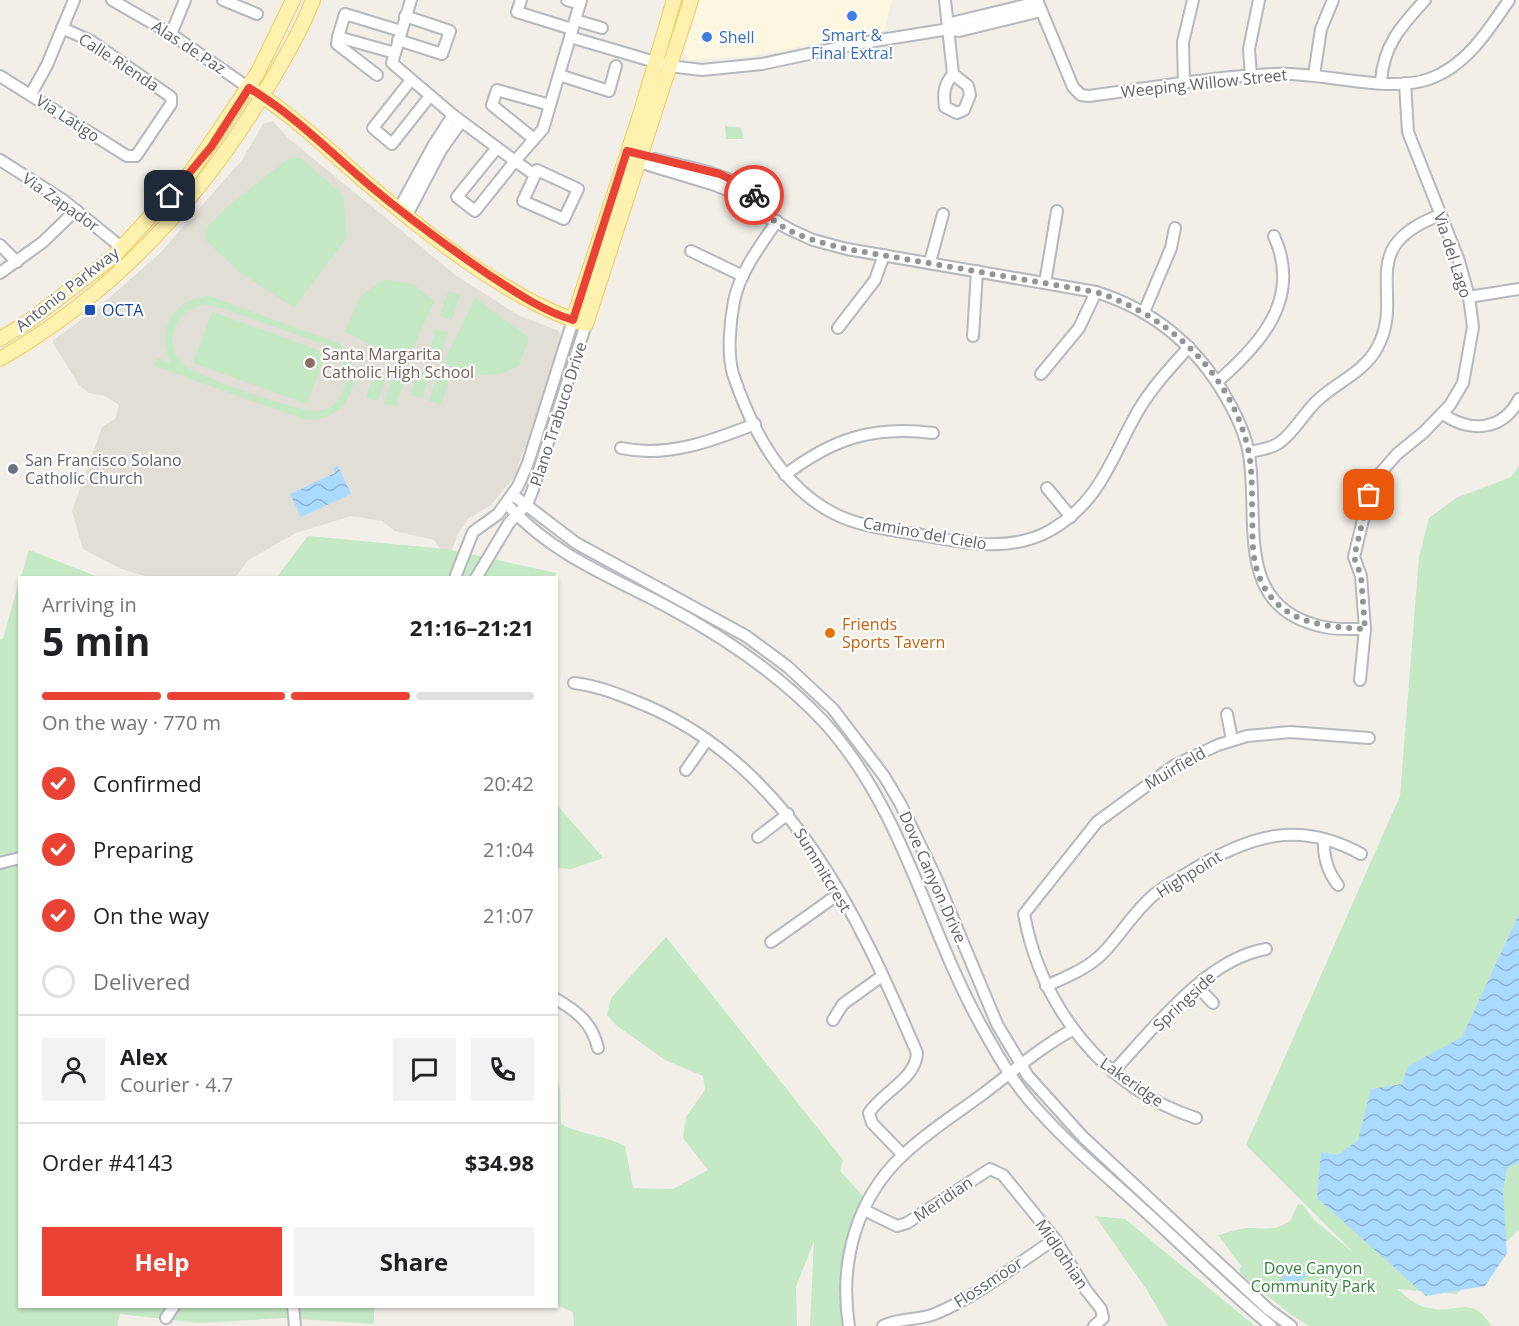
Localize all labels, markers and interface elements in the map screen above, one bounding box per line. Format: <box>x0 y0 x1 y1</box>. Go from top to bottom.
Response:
marker: Smart & Final Extra! <box>845 9 859 23</box>
street label: Alas de Paz <box>148 15 230 79</box>
place label: Smart & Final Extra! <box>811 24 893 64</box>
place label: Shell <box>719 26 755 48</box>
street label: Calle Rienda <box>75 28 163 96</box>
marker: Shell <box>700 30 714 44</box>
street label: Weeping Willow Street <box>1120 63 1288 103</box>
street label: Via Latigo <box>32 89 104 147</box>
courier <box>724 165 784 225</box>
street label: Via Zapador <box>18 167 104 237</box>
pin <box>144 170 195 221</box>
icon: home <box>153 179 186 212</box>
icon: bike <box>738 179 771 212</box>
street label: Via del Lago <box>1429 209 1477 301</box>
street label: Antonio Parkway <box>11 241 124 336</box>
place label: OCTA <box>102 299 144 321</box>
marker: OCTA <box>83 303 97 317</box>
street label: Plano Trabuco Drive <box>524 339 592 489</box>
place label: Santa Margarita Catholic High School <box>322 343 474 383</box>
marker: Santa Margarita Catholic High School <box>303 356 317 370</box>
place label: San Francisco Solano Catholic Church <box>25 449 182 489</box>
marker: San Francisco Solano Catholic Church <box>6 462 20 476</box>
pin <box>1343 469 1394 520</box>
icon: bag <box>1352 478 1385 511</box>
street label: Camino del Cielo <box>861 511 989 555</box>
text: Arriving in <box>42 591 137 618</box>
text: 21:16–21:21 <box>410 612 534 642</box>
place label: Friends Sports Tavern <box>842 613 945 653</box>
text: 5 min <box>42 614 150 667</box>
marker: Friends Sports Tavern <box>823 626 837 640</box>
text: On the way · 770 m <box>42 709 221 736</box>
street label: Muirfield <box>1140 742 1210 794</box>
icon: check <box>42 767 75 800</box>
text: Confirmed <box>93 768 202 798</box>
text: 20:42 <box>483 770 534 797</box>
street label: Dove Canyon Drive <box>894 808 972 946</box>
street label: Summitcrest <box>789 824 857 916</box>
icon: check <box>42 833 75 866</box>
text: Preparing <box>93 834 193 864</box>
text: 21:04 <box>483 836 534 863</box>
street label: Highpoint <box>1152 845 1226 903</box>
icon: check <box>42 899 75 932</box>
text: On the way <box>93 900 209 930</box>
text: 21:07 <box>483 902 534 929</box>
text: Delivered <box>93 966 191 996</box>
street label: Springside <box>1148 966 1220 1036</box>
button: person <box>42 1038 105 1101</box>
button: chat <box>393 1038 456 1101</box>
button: phone <box>471 1038 534 1101</box>
text: Alex <box>120 1041 168 1071</box>
street label: Lakeridge <box>1096 1052 1168 1112</box>
text: Courier · 4.7 <box>120 1071 233 1098</box>
text: Order #4143 <box>42 1147 173 1177</box>
text: $34.98 <box>465 1147 534 1177</box>
street label: Meridian <box>909 1171 977 1227</box>
street label: Midlothian <box>1030 1215 1094 1293</box>
button: Help <box>42 1227 282 1296</box>
button: Share <box>294 1227 534 1296</box>
street label: Flossmoor <box>949 1251 1027 1312</box>
park label: Dove Canyon Community Park <box>1251 1257 1376 1297</box>

